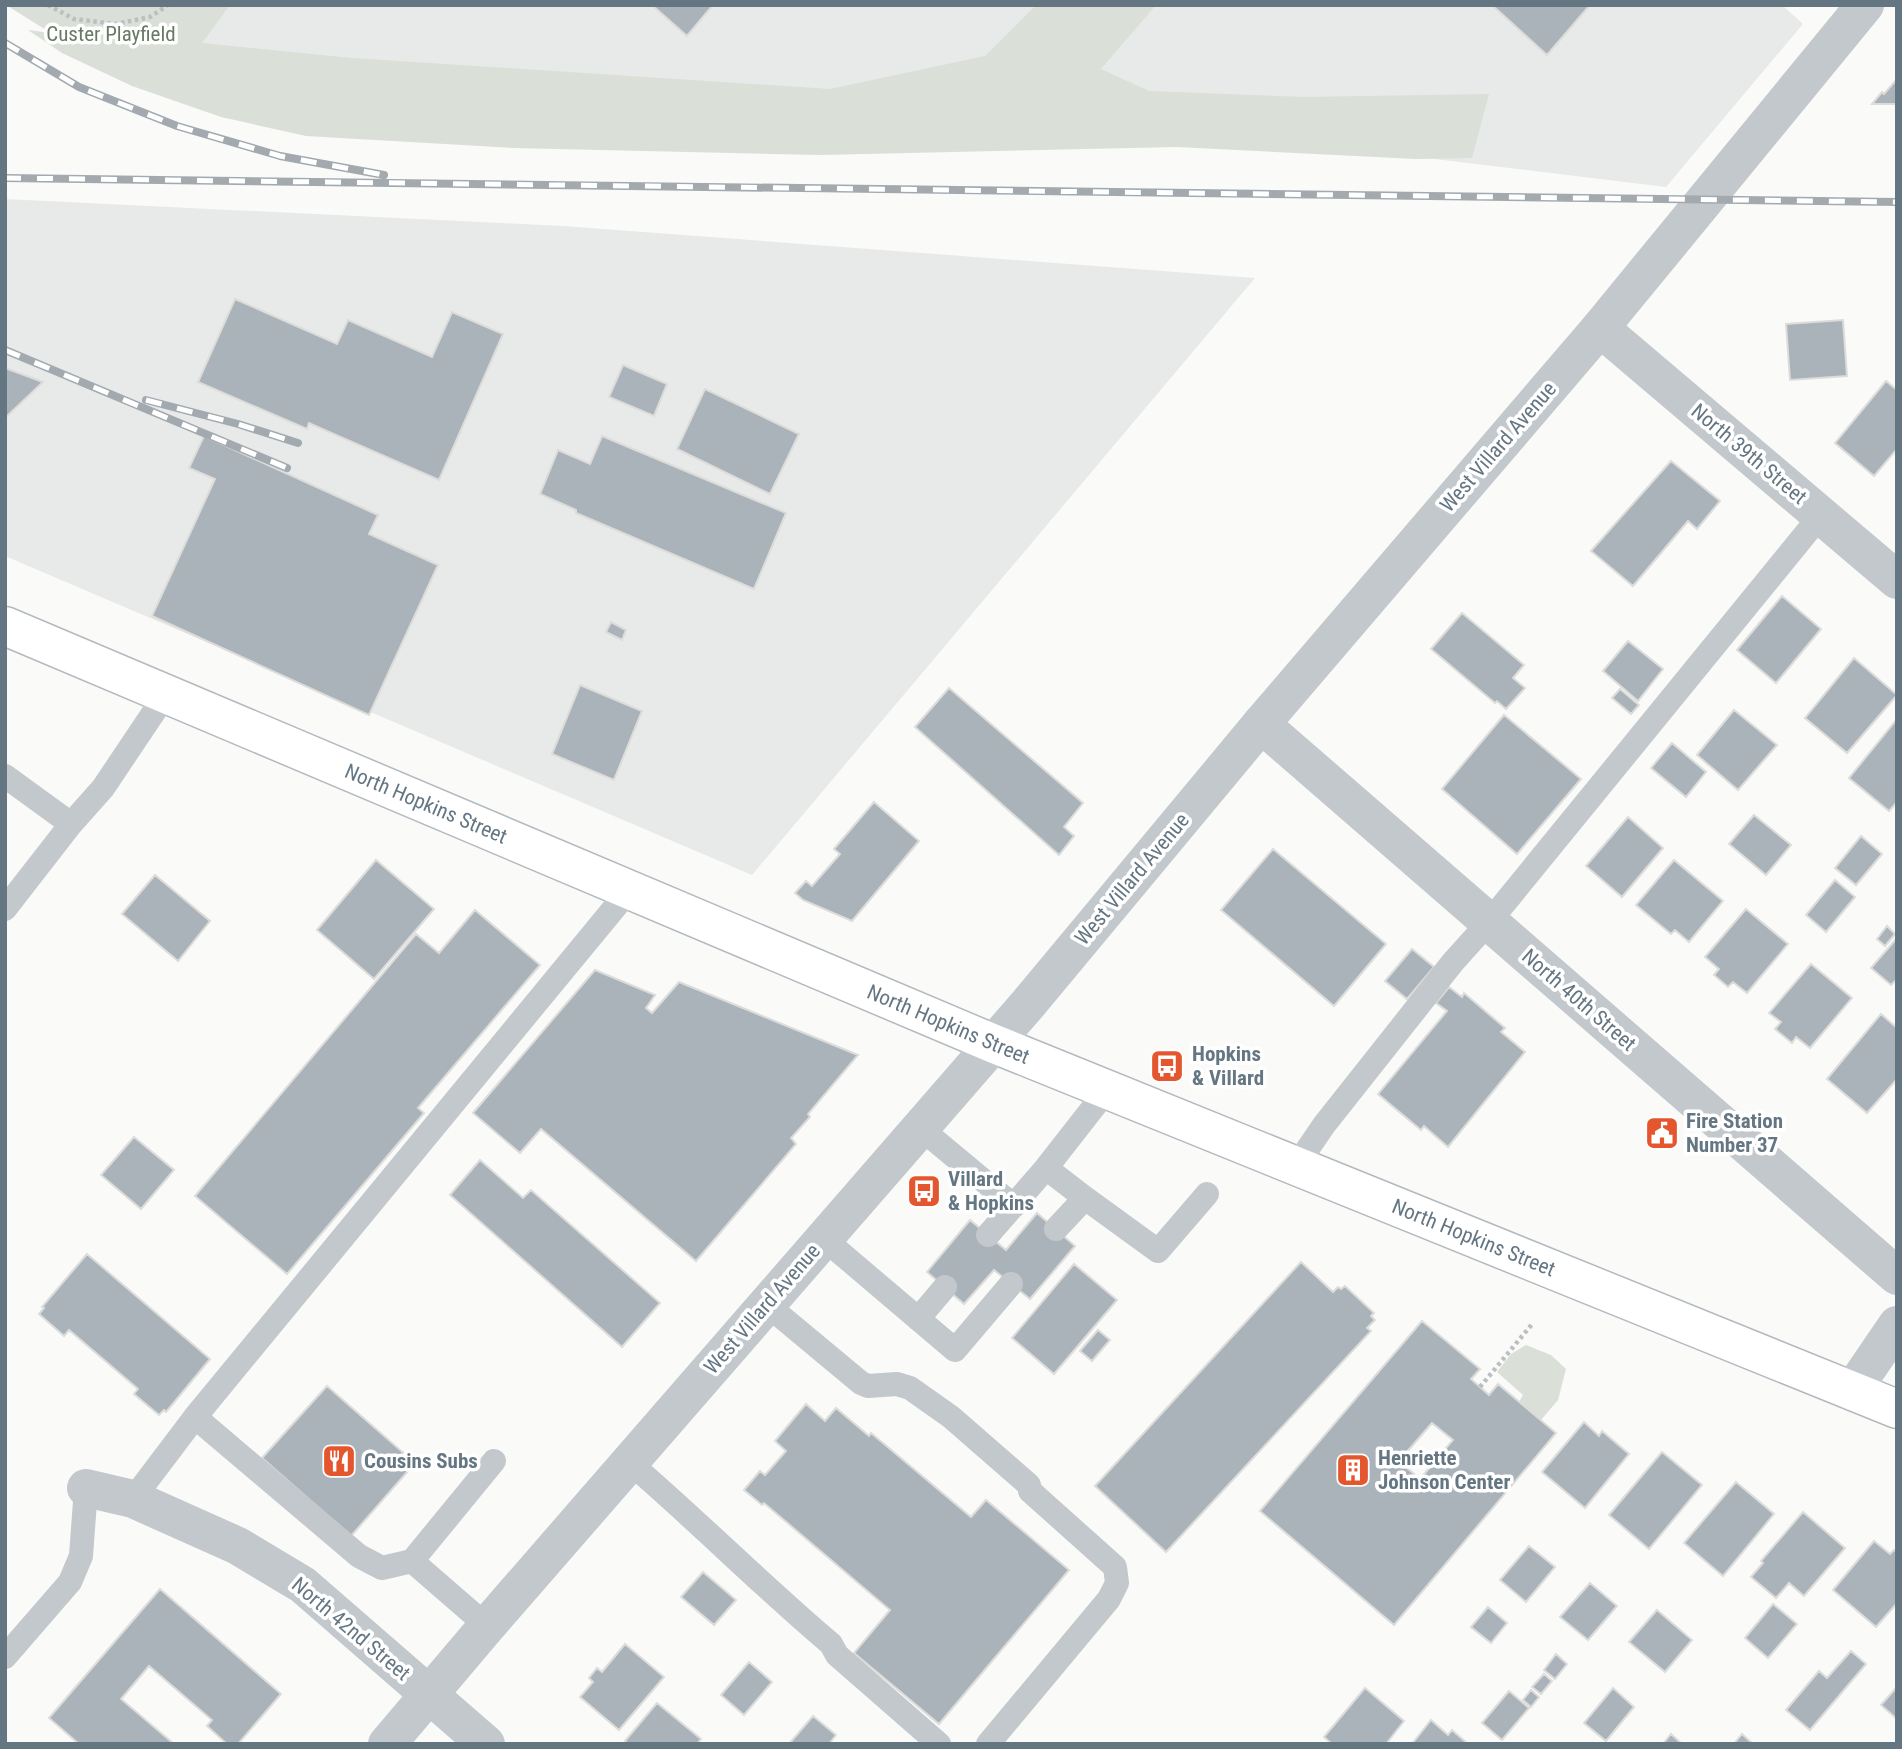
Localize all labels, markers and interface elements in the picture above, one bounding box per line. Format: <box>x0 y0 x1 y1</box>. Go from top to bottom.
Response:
park label: Custer Playfield <box>46 22 176 46</box>
street label: West Villard Avenue <box>1435 377 1561 517</box>
street label: North 39th Street <box>1687 399 1811 509</box>
street label: North Hopkins Street <box>341 759 511 849</box>
street label: West Villard Avenue <box>1070 808 1194 950</box>
street label: North 40th Street <box>1517 944 1641 1056</box>
street label: North Hopkins Street <box>864 980 1033 1069</box>
place label: Hopkins & Villard <box>1192 1042 1264 1090</box>
bus stop icon: Hopkins & Villard <box>1148 1047 1186 1085</box>
place label: Fire Station Number 37 <box>1686 1109 1783 1157</box>
public building icon: Fire Station Number 37 <box>1643 1114 1681 1152</box>
place label: Villard & Hopkins <box>948 1167 1034 1215</box>
bus stop icon: Villard & Hopkins <box>905 1172 943 1210</box>
street label: North Hopkins Street <box>1389 1194 1559 1281</box>
street label: West Villard Avenue <box>699 1239 825 1379</box>
restaurant icon: Cousins Subs <box>320 1442 358 1480</box>
place label: Henriette Johnson Center <box>1378 1446 1510 1494</box>
place label: Cousins Subs <box>364 1449 478 1473</box>
building icon: Henriette Johnson Center <box>1334 1451 1372 1489</box>
street label: North 42nd Street <box>287 1573 415 1685</box>

